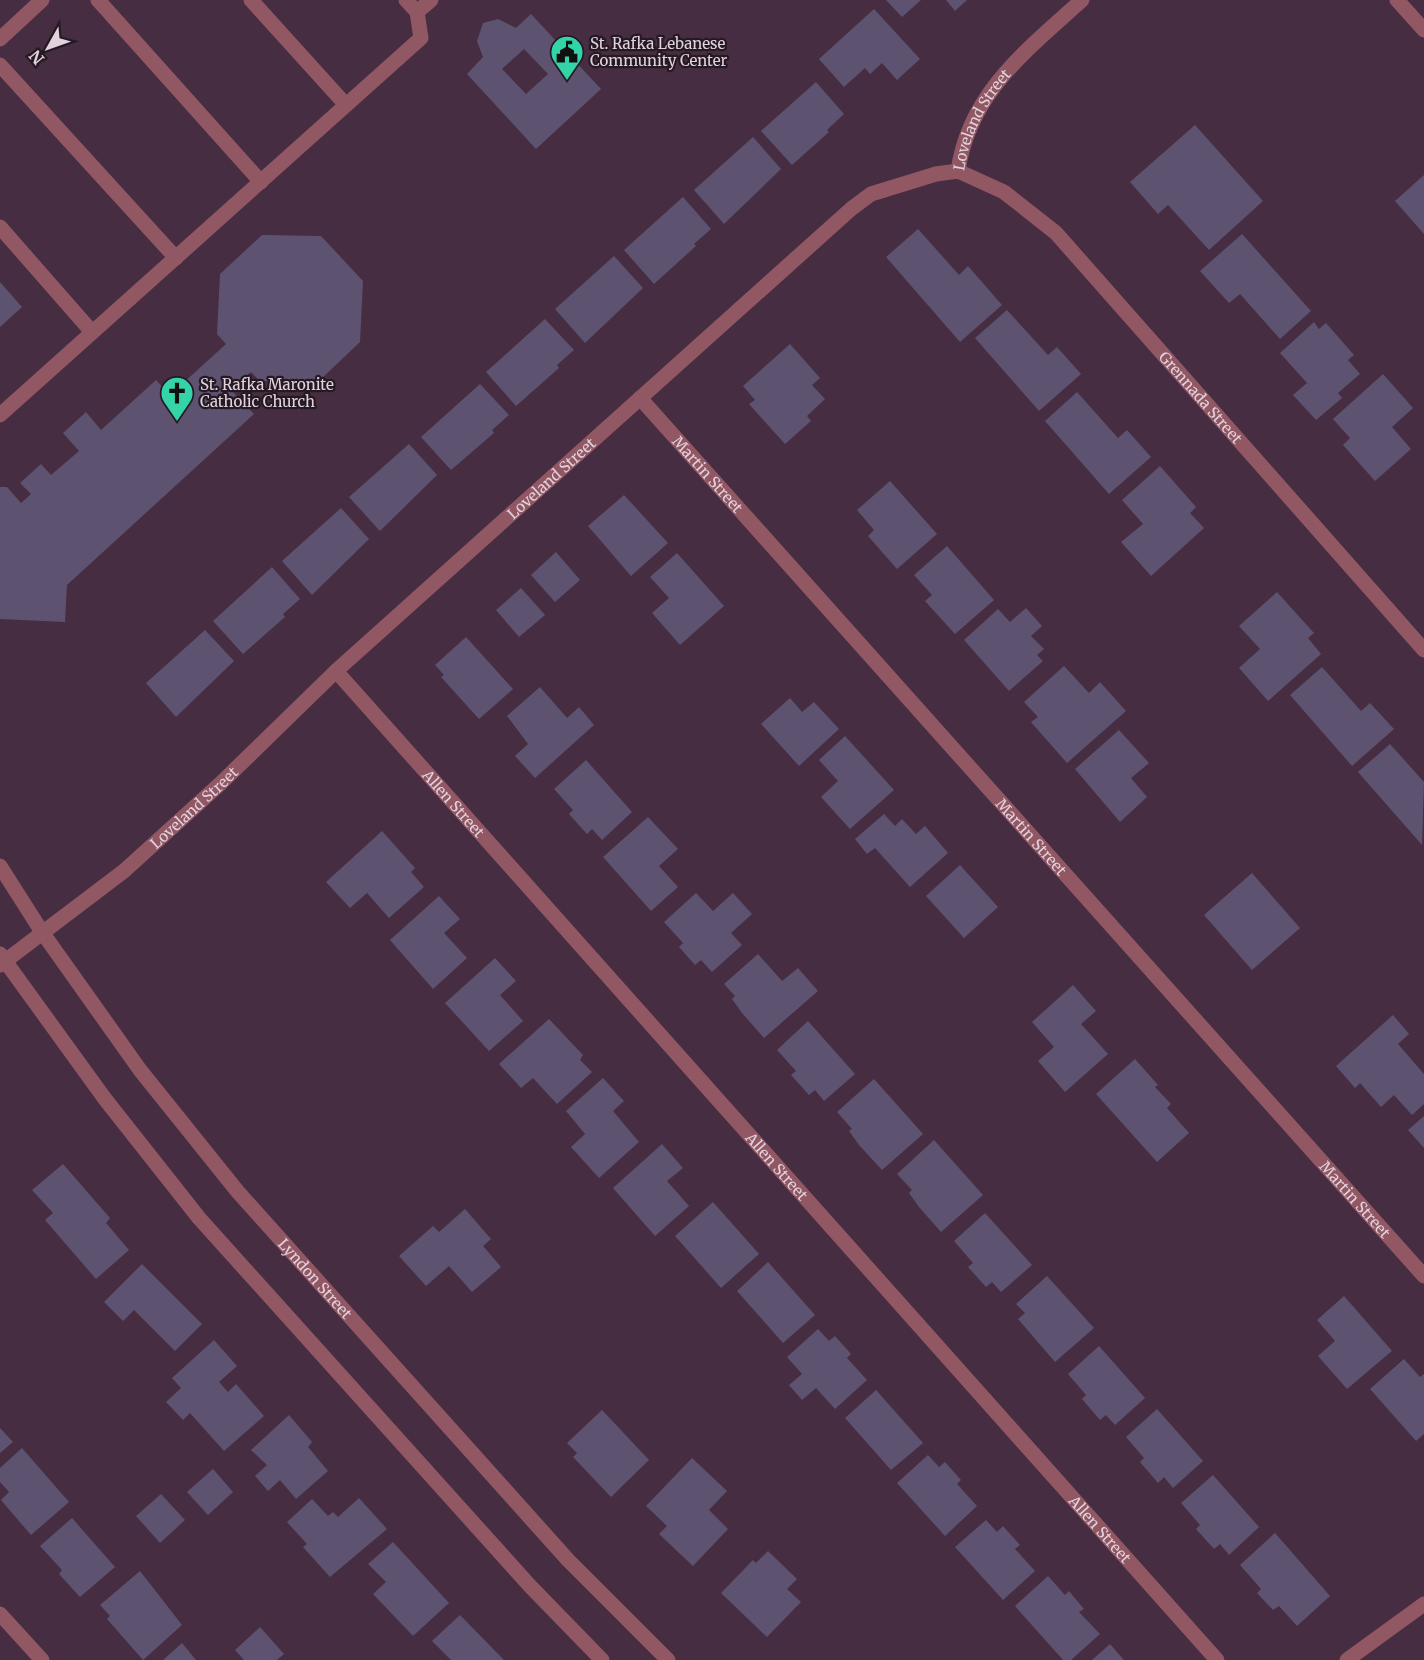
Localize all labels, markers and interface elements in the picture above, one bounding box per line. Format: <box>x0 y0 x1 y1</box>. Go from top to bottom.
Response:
north arrow <box>18 18 78 78</box>
public building icon: St. Rafka Lebanese Community Center <box>549 34 585 81</box>
place label: St. Rafka Lebanese Community Center <box>590 34 727 70</box>
text: N <box>25 46 48 69</box>
street label: Loveland Street <box>949 64 1014 172</box>
street label: Grennada Street <box>1155 347 1247 447</box>
church icon: St. Rafka Maronite Catholic Church <box>159 375 195 422</box>
place label: St. Rafka Maronite Catholic Church <box>200 375 334 411</box>
street label: Martin Street <box>669 432 747 517</box>
street label: Loveland Street <box>503 433 599 523</box>
street label: Loveland Street <box>146 762 242 852</box>
street label: Allen Street <box>418 765 489 841</box>
street label: Martin Street <box>992 794 1071 879</box>
street label: Allen Street <box>741 1127 812 1204</box>
street label: Martin Street <box>1316 1157 1395 1242</box>
street label: Lyndon Street <box>274 1234 357 1323</box>
street label: Allen Street <box>1064 1490 1136 1567</box>

